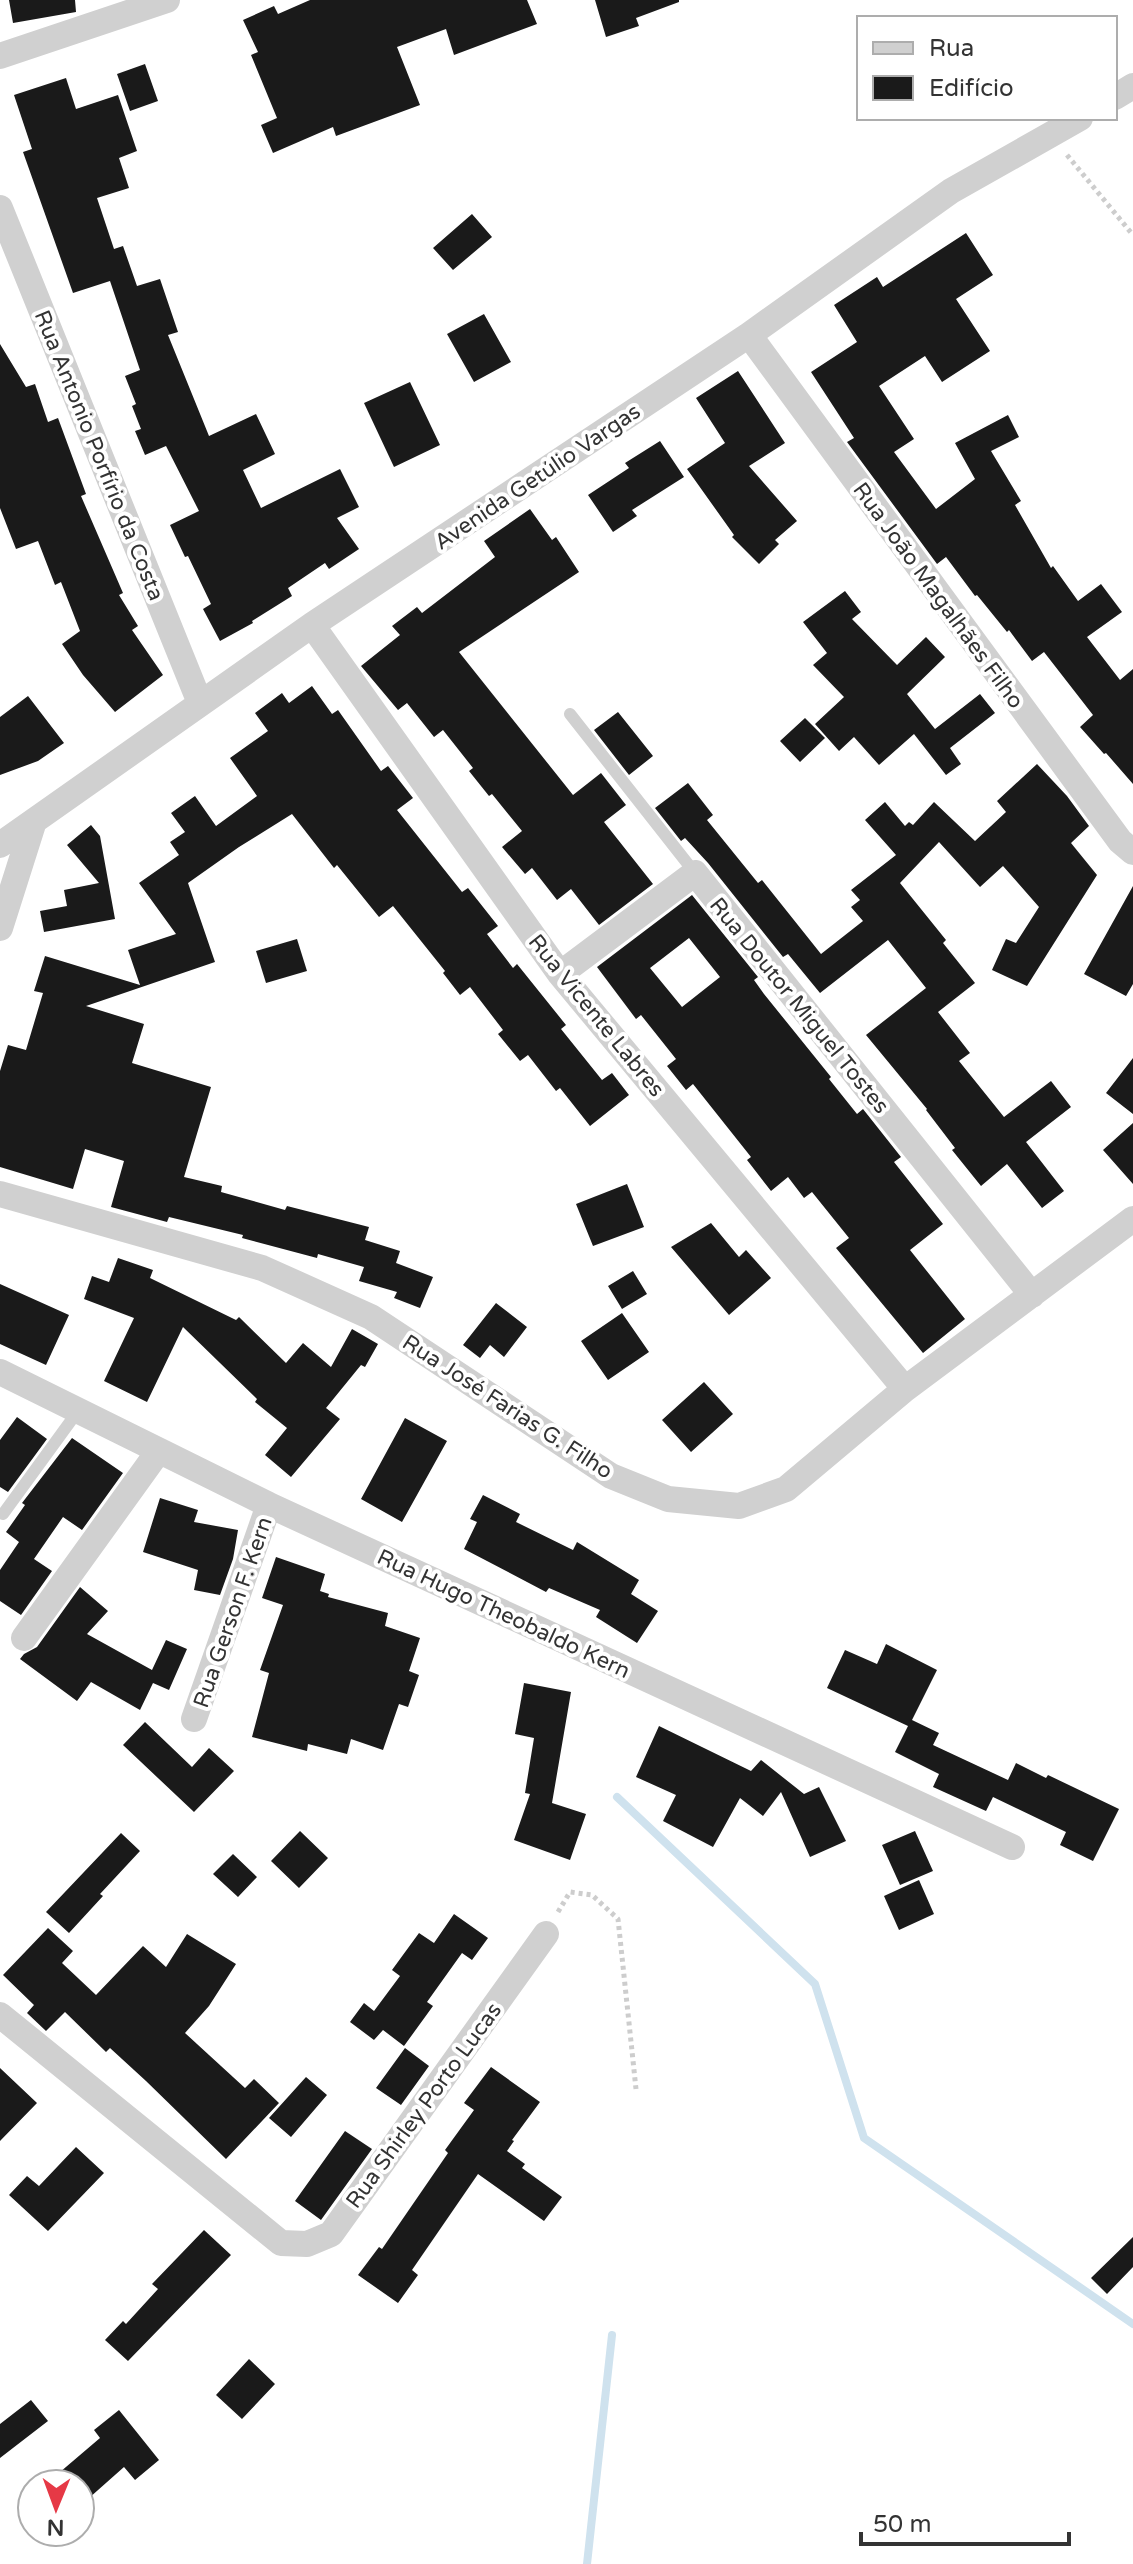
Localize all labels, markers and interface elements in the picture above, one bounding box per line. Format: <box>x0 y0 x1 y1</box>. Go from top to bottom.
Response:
legend <box>857 16 1117 120</box>
text: Rua <box>929 34 974 63</box>
text: Edifício <box>929 74 1014 103</box>
street label: Rua Antonio Porfírio da Costa <box>29 306 169 604</box>
street label: Avenida Getúlio Vargas <box>430 398 645 555</box>
street label: Rua João Magalhães Filho <box>847 478 1029 714</box>
street label: Rua Doutor Miguel Tostes <box>704 892 894 1119</box>
street label: Rua Vicente Labres <box>523 929 670 1102</box>
street label: Rua José Farias G. Filho <box>398 1329 617 1484</box>
street label: Rua Gerson F. Kern <box>188 1514 278 1711</box>
street label: Rua Hugo Theobaldo Kern <box>373 1544 634 1684</box>
street label: Rua Shirley Porto Lucas <box>341 1998 507 2213</box>
north arrow <box>16 2468 96 2548</box>
scale bar <box>861 2496 1069 2546</box>
text: 50 m <box>873 2510 931 2539</box>
text: N <box>47 2514 65 2540</box>

